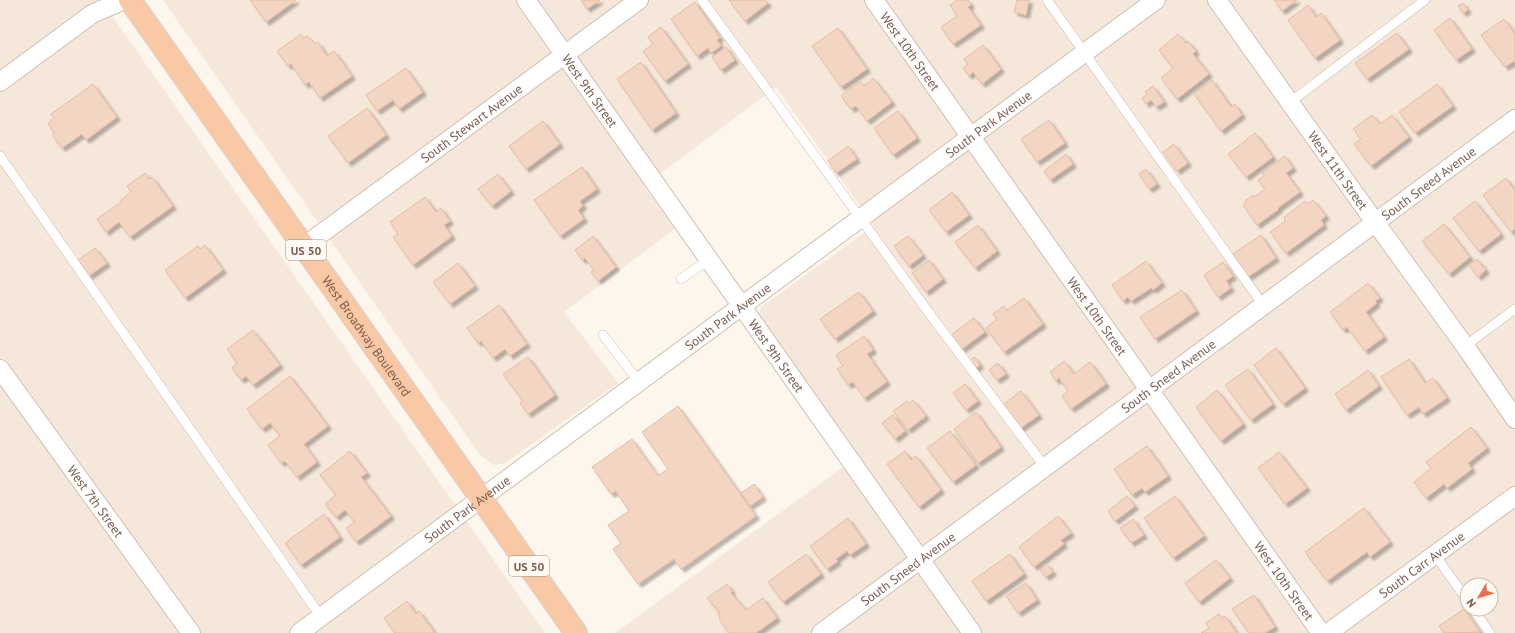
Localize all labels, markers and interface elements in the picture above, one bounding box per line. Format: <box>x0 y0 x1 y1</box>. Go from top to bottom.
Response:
street label: West 10th Street <box>877 9 944 95</box>
street label: West 9th Street <box>558 51 622 131</box>
street label: South Stewart Avenue <box>417 80 526 166</box>
street label: South Park Avenue <box>942 86 1035 161</box>
street label: West 11th Street <box>1304 128 1372 214</box>
street label: South Sneed Avenue <box>1378 142 1479 224</box>
road number: US 50 <box>286 240 326 260</box>
street label: West Broadway Boulevard <box>318 272 415 400</box>
street label: West 10th Street <box>1064 273 1131 359</box>
street label: South Park Avenue <box>681 279 774 354</box>
street label: West 9th Street <box>745 316 808 396</box>
street label: South Sneed Avenue <box>1117 335 1219 417</box>
street label: West 7th Street <box>64 462 128 541</box>
street label: South Park Avenue <box>421 471 514 546</box>
street label: South Carr Avenue <box>1375 527 1468 601</box>
street label: South Sneed Avenue <box>857 528 959 609</box>
street label: West 10th Street <box>1250 538 1318 624</box>
road number: US 50 <box>509 556 549 576</box>
north arrow <box>1459 577 1499 617</box>
text: N <box>1463 596 1479 610</box>

